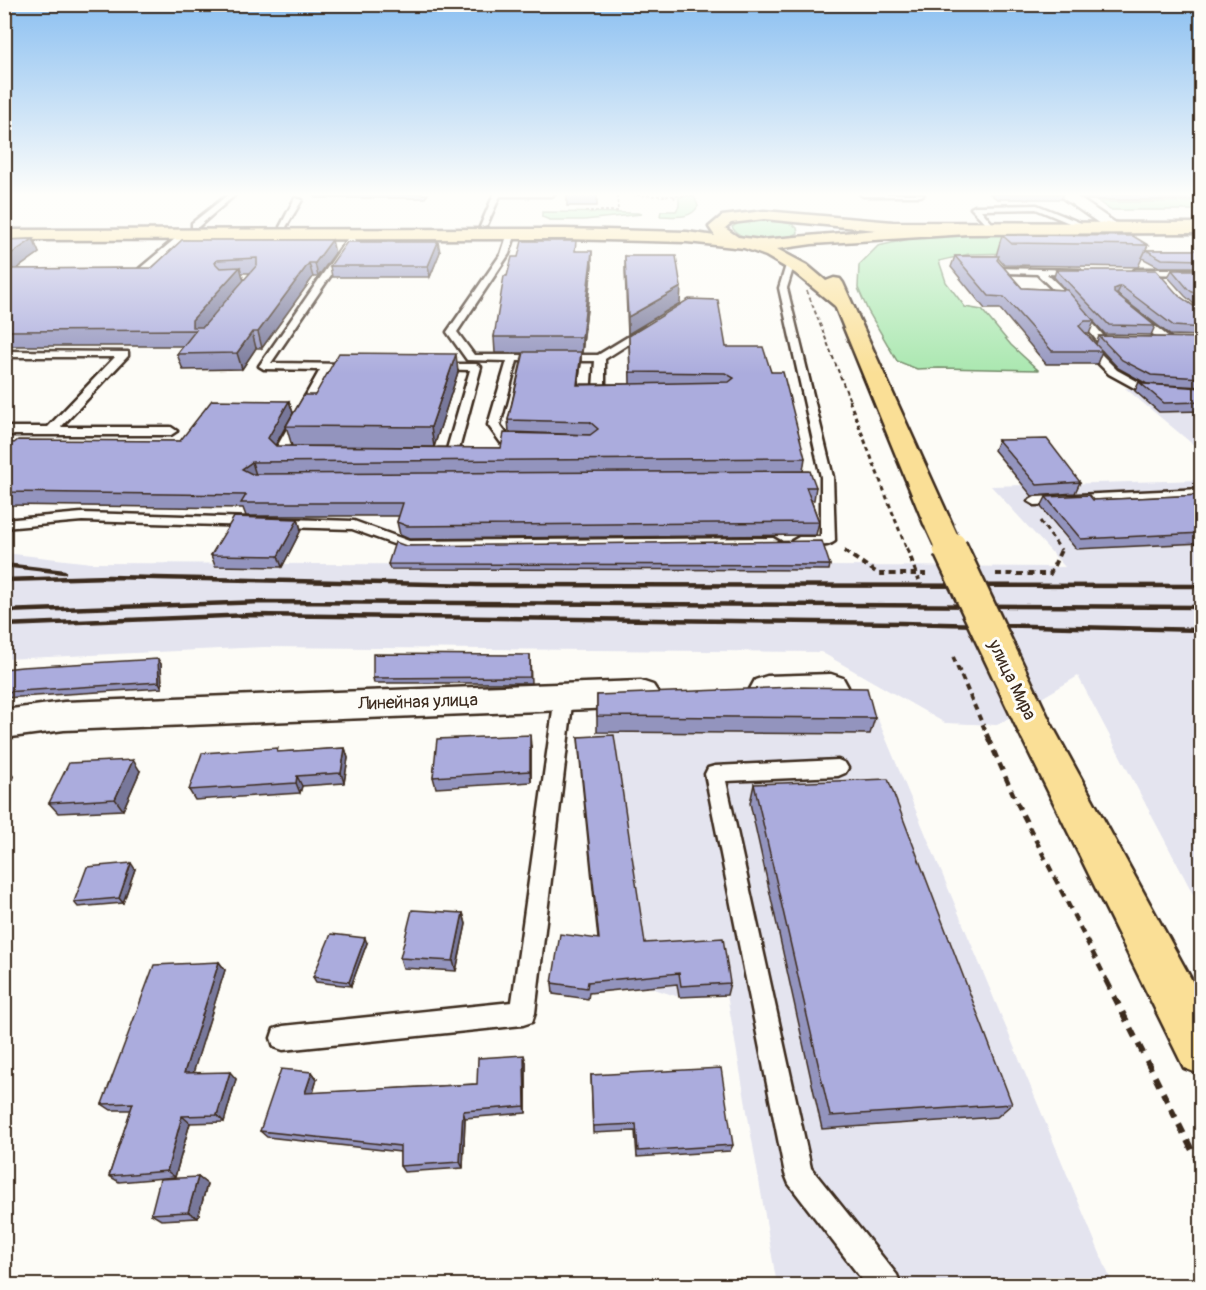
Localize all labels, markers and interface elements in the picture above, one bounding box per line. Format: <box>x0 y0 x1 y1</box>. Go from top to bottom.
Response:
street label: улица Мира <box>982 635 1041 724</box>
street label: Линейная улица <box>357 688 478 716</box>

